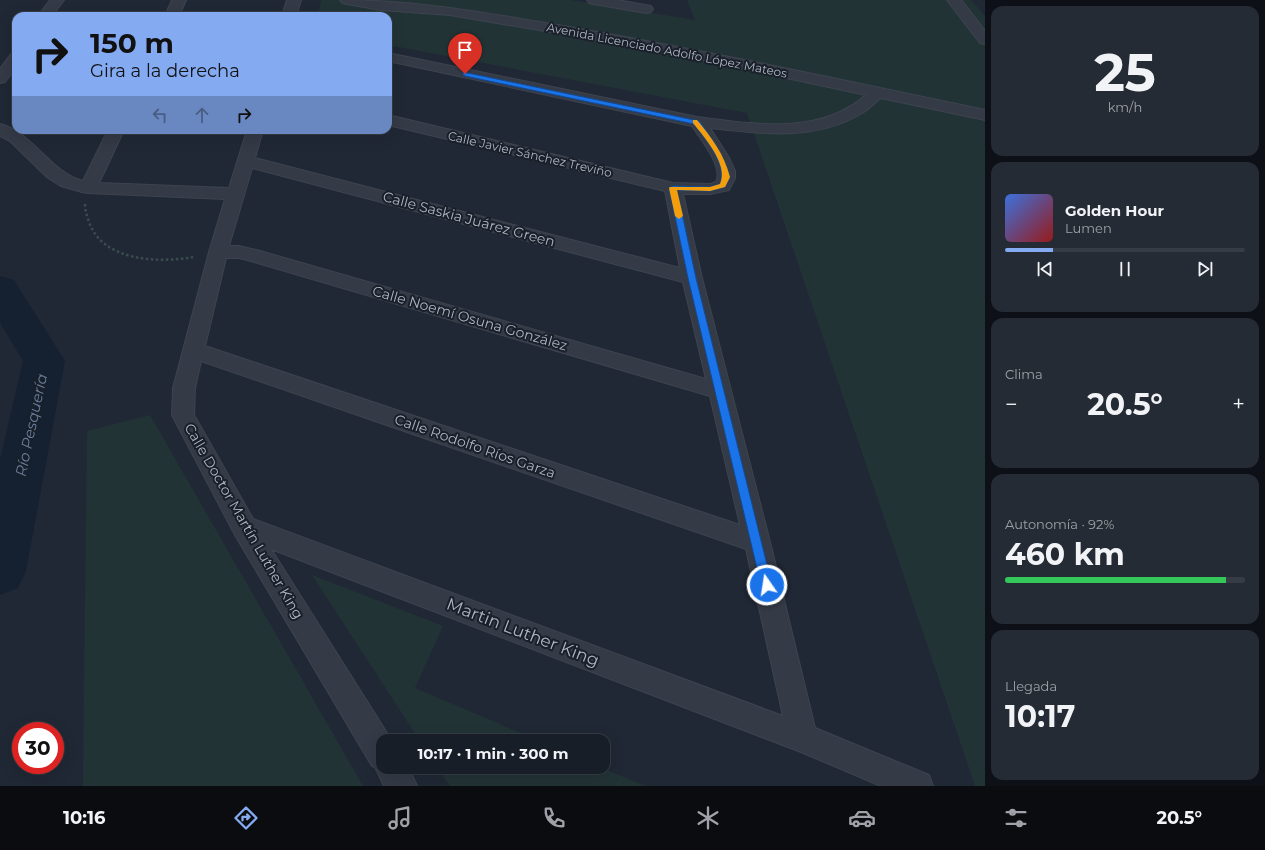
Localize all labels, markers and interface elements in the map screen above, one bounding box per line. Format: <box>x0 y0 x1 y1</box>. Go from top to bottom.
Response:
street label: Avenida Licenciado Adolfo López Mateos <box>546 19 789 81</box>
text: 150 m <box>90 26 174 60</box>
icon: right <box>24 28 76 80</box>
pin <box>448 33 482 74</box>
icon: arrive <box>454 39 476 61</box>
text: 25 <box>1094 41 1156 104</box>
text: Gira a la derecha <box>90 60 240 82</box>
text: km/h <box>1108 99 1142 115</box>
icon: left <box>149 104 171 126</box>
icon: ahead <box>191 104 213 126</box>
icon: right <box>233 104 255 126</box>
street label: Calle Javier Sánchez Treviño <box>446 128 614 180</box>
street label: Calle Saskia Juárez Green <box>381 187 557 251</box>
text: Golden Hour <box>1065 201 1164 220</box>
text: Lumen <box>1065 220 1112 236</box>
icon: previous <box>1034 258 1056 280</box>
icon: pause <box>1114 258 1136 280</box>
icon: next <box>1194 258 1216 280</box>
street label: Calle Noemí Osuna González <box>371 282 569 354</box>
text: Clima <box>1005 366 1043 382</box>
water label: Río Pesquería <box>11 372 51 478</box>
text: 20.5° <box>1087 386 1163 423</box>
text: − <box>1005 391 1018 418</box>
text: + <box>1232 391 1245 418</box>
street label: Calle Rodolfo Ríos Garza <box>392 410 558 482</box>
street label: Calle Doctor Martín Luther King <box>181 420 307 622</box>
text: Autonomía · 92% <box>1005 516 1114 532</box>
text: 460 km <box>1005 536 1125 573</box>
position arrow <box>746 564 788 606</box>
street label: Martin Luther King <box>444 594 602 670</box>
text: Llegada <box>1005 678 1057 694</box>
text: 10:17 <box>1005 698 1075 735</box>
speed limit sign: 30 <box>12 722 64 774</box>
text: 10:17 · 1 min · 300 m <box>417 744 569 763</box>
icon: directions <box>232 804 260 832</box>
icon: music <box>386 804 414 832</box>
icon: phone <box>540 804 568 832</box>
icon: climate <box>694 804 722 832</box>
icon: car <box>848 804 876 832</box>
icon: filters <box>1002 804 1030 832</box>
text: 10:16 <box>63 807 106 829</box>
text: 20.5° <box>1156 807 1202 829</box>

